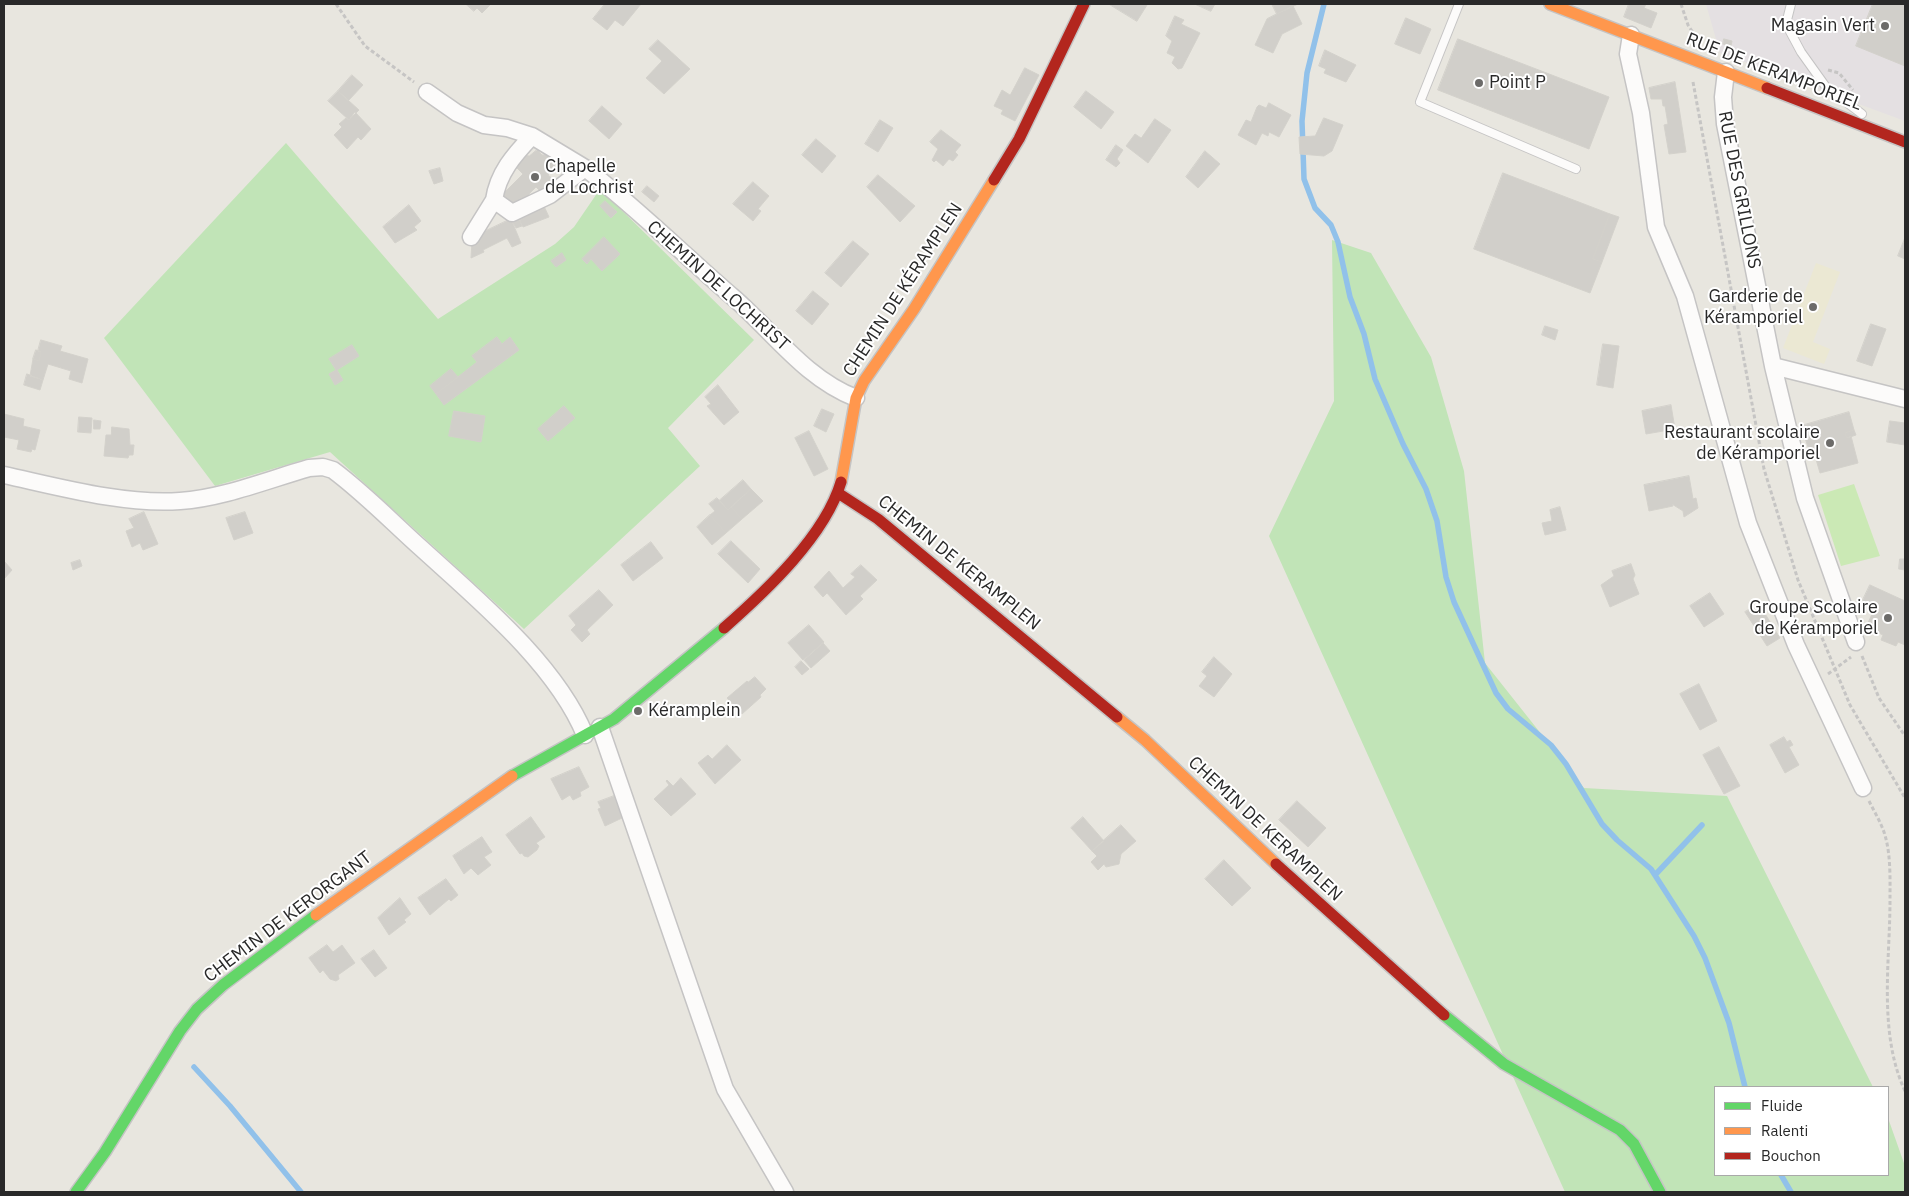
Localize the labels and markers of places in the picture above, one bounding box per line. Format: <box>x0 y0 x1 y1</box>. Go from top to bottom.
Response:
place label: Magasin Vert <box>1771 15 1875 37</box>
marker: Magasin Vert <box>1879 20 1891 32</box>
place label: Point P <box>1489 72 1546 94</box>
marker: Point P <box>1473 77 1485 89</box>
place label: Chapelle de Lochrist <box>545 156 634 198</box>
marker: Chapelle de Lochrist <box>529 171 541 183</box>
place label: Garderie de Kéramporiel <box>1704 286 1803 328</box>
marker: Garderie de Kéramporiel <box>1807 301 1819 313</box>
place label: Restaurant scolaire de Kéramporiel <box>1664 422 1820 464</box>
marker: Restaurant scolaire de Kéramporiel <box>1824 437 1836 449</box>
place label: Groupe Scolaire de Kéramporiel <box>1749 597 1878 640</box>
marker: Groupe Scolaire de Kéramporiel <box>1882 612 1894 624</box>
place label: Kéramplein <box>648 700 741 722</box>
marker: Kéramplein <box>632 705 644 717</box>

